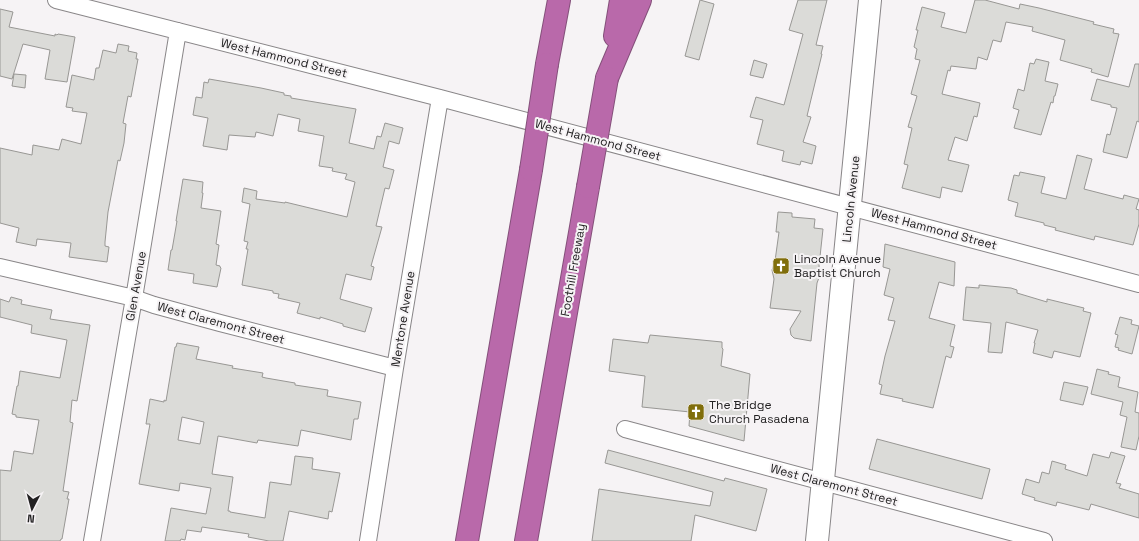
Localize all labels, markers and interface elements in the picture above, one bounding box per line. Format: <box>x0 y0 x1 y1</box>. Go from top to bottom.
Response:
street label: West Hammond Street <box>219 35 349 81</box>
street label: West Hammond Street <box>533 115 663 165</box>
street label: Lincoln Avenue <box>838 155 864 243</box>
street label: West Hammond Street <box>869 204 999 254</box>
street label: Foothill Freeway <box>557 222 589 318</box>
street label: Glen Avenue <box>122 250 150 322</box>
place label: Lincoln Avenue Baptist Church <box>794 251 881 281</box>
church icon: Lincoln Avenue Baptist Church <box>771 256 791 276</box>
street label: Mentone Avenue <box>387 270 419 368</box>
street label: West Claremont Street <box>155 298 287 348</box>
place label: The Bridge Church Pasadena <box>709 397 809 427</box>
church icon: The Bridge Church Pasadena <box>686 402 706 422</box>
street label: West Claremont Street <box>768 460 900 510</box>
north arrow <box>12 489 52 529</box>
text: N <box>27 512 35 526</box>

